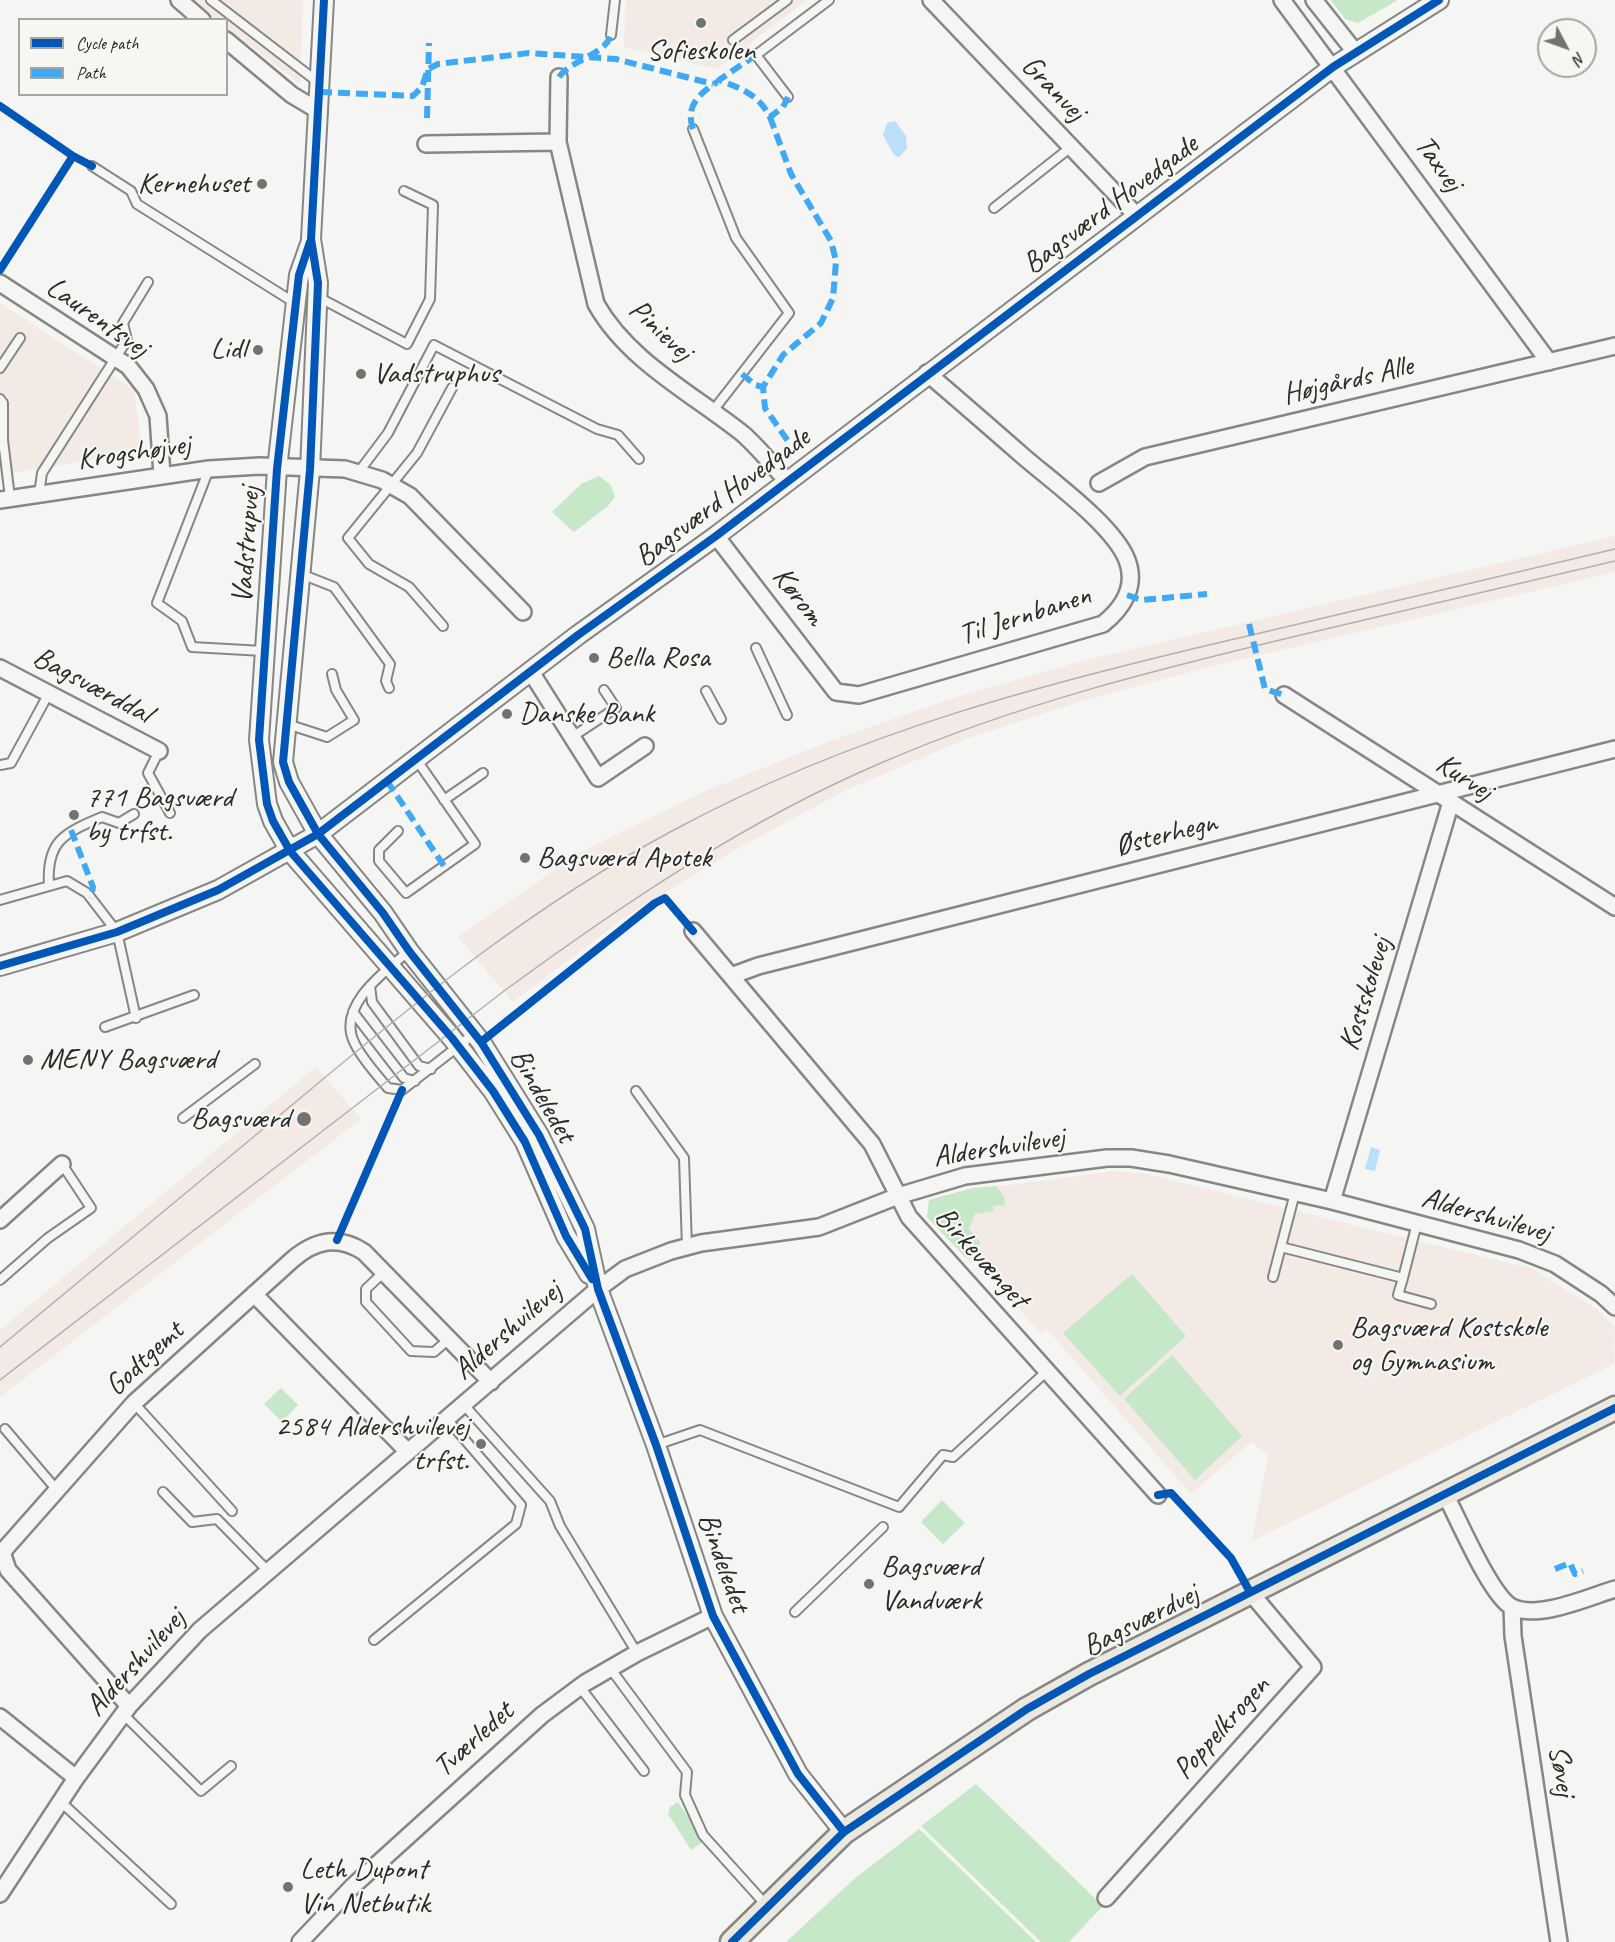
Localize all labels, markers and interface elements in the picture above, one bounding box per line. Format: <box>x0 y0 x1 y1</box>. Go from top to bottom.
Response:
marker: Sofieskolen <box>694 16 708 30</box>
legend <box>18 18 228 96</box>
north arrow <box>1537 18 1597 78</box>
text: Cycle path <box>76 32 138 54</box>
place label: Sofieskolen <box>647 33 755 69</box>
text: N <box>1568 48 1590 69</box>
street label: Granvej <box>1013 49 1093 129</box>
text: Path <box>76 62 106 84</box>
street label: Bagsværd Hovedgade <box>1016 127 1206 283</box>
street label: Taxvej <box>1406 129 1470 199</box>
place label: Kernehuset <box>138 166 250 202</box>
marker: Kernehuset <box>255 177 269 191</box>
street label: Laurentsvej <box>39 270 155 366</box>
street label: Pinievej <box>620 292 700 370</box>
place label: Lidl <box>210 332 246 368</box>
marker: Lidl <box>251 343 265 357</box>
street label: Højgårds Alle <box>1279 349 1417 413</box>
place label: Vadstruphus <box>373 356 499 392</box>
marker: Vadstruphus <box>354 367 368 381</box>
street label: Bagsværd Hovedgade <box>628 420 818 576</box>
street label: Krogshøjvej <box>75 427 193 479</box>
street label: Vadstrupvej <box>225 485 269 605</box>
street label: Kørom <box>764 560 832 634</box>
street label: Til Jernbanen <box>955 578 1095 654</box>
street label: Bagsværddal <box>26 640 158 732</box>
place label: Bella Rosa <box>606 640 710 676</box>
marker: Bella Rosa <box>587 651 601 665</box>
place label: Danske Bank <box>519 696 654 732</box>
marker: Danske Bank <box>500 707 514 721</box>
street label: Kurvej <box>1429 746 1499 810</box>
place label: 771 Bagsværd by trfst. <box>86 780 233 850</box>
street label: Østerhegn <box>1111 805 1221 865</box>
marker: 771 Bagsværd by trfst. <box>67 808 81 822</box>
place label: Bagsværd Apotek <box>537 840 711 876</box>
marker: Bagsværd Apotek <box>518 851 532 865</box>
street label: Kostskolevej <box>1332 933 1400 1055</box>
place label: MENY Bagsværd <box>40 1042 216 1078</box>
street label: Bindeledet <box>501 1042 583 1150</box>
marker: MENY Bagsværd <box>21 1053 35 1067</box>
place label: Bagsværd <box>191 1101 290 1137</box>
marker: Bagsværd <box>295 1110 313 1128</box>
street label: Aldershvilevej <box>931 1120 1067 1176</box>
street label: Aldershvilevej <box>1417 1180 1555 1252</box>
street label: Birkevænget <box>926 1200 1036 1316</box>
street label: Aldershvilevej <box>446 1274 570 1388</box>
place label: Bagsværd Kostskole og Gymnasium <box>1350 1310 1547 1380</box>
street label: Godtgemt <box>98 1314 192 1404</box>
marker: Bagsværd Kostskole og Gymnasium <box>1331 1338 1345 1352</box>
place label: 2584 Aldershvilevej trfst. <box>275 1409 469 1480</box>
marker: 2584 Aldershvilevej trfst. <box>474 1437 488 1451</box>
street label: Bindeledet <box>688 1509 758 1617</box>
place label: Bagsværd Vandværk <box>881 1549 981 1620</box>
marker: Bagsværd Vandværk <box>862 1577 876 1591</box>
street label: Bagsværdvej <box>1077 1577 1205 1665</box>
street label: Aldershvilevej <box>78 1602 194 1724</box>
street label: Poppelkrogen <box>1166 1669 1278 1787</box>
street label: Tværledet <box>426 1695 522 1785</box>
street label: Søvej <box>1539 1743 1583 1799</box>
place label: Leth Dupont Vin Netbutik <box>300 1852 430 1922</box>
marker: Leth Dupont Vin Netbutik <box>281 1880 295 1894</box>

